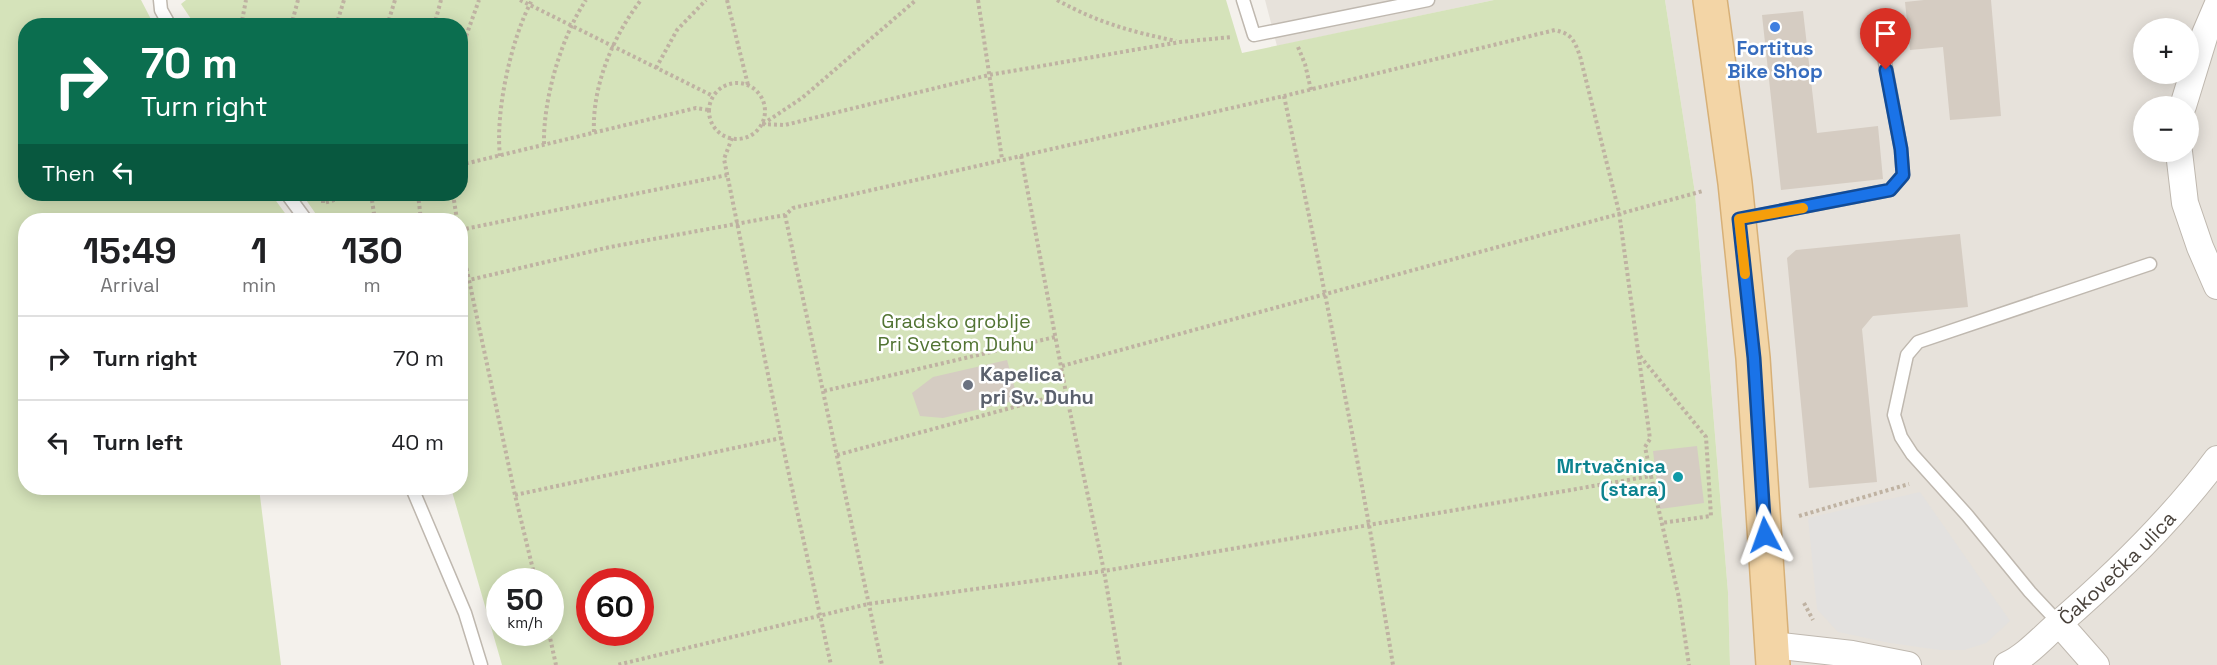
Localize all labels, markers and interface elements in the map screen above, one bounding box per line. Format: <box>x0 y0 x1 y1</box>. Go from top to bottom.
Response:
pin <box>1860 8 1911 70</box>
icon: arrive <box>1869 17 1902 50</box>
map controls <box>2133 18 2199 162</box>
button: + <box>2133 18 2199 84</box>
marker: Fortitus Bike Shop <box>1768 20 1782 34</box>
place label: Fortitus Bike Shop <box>1727 35 1823 84</box>
text: 70 m <box>141 37 238 90</box>
icon: right <box>42 42 120 120</box>
text: Turn right <box>141 89 268 124</box>
button: − <box>2133 96 2199 162</box>
icon: left <box>107 156 140 189</box>
text: Then <box>42 159 95 187</box>
text: 15:49 <box>83 228 177 274</box>
text: 1 <box>251 228 267 274</box>
text: 130 <box>341 228 403 274</box>
text: Arrival <box>100 272 160 298</box>
text: min <box>242 272 276 298</box>
text: m <box>364 272 381 298</box>
park label: Gradsko groblje Pri Svetom Duhu <box>877 308 1035 357</box>
icon: right <box>42 342 75 375</box>
text: Turn right <box>93 344 198 372</box>
text: 70 m <box>393 344 444 372</box>
place label: Kapelica pri Sv. Duhu <box>980 361 1094 410</box>
marker: Kapelica pri Sv. Duhu <box>961 378 975 392</box>
icon: left <box>42 426 75 459</box>
text: Turn left <box>93 428 183 456</box>
text: 40 m <box>392 428 444 456</box>
place label: Mrtvačnica (stara) <box>1557 453 1666 502</box>
marker: Mrtvačnica (stara) <box>1671 470 1685 484</box>
position arrow <box>1733 503 1797 567</box>
street label: Čakovečka ulica <box>2053 506 2181 631</box>
speed limit sign: 60 <box>576 568 654 646</box>
text: 50 <box>506 580 544 619</box>
text: km/h <box>507 613 543 632</box>

